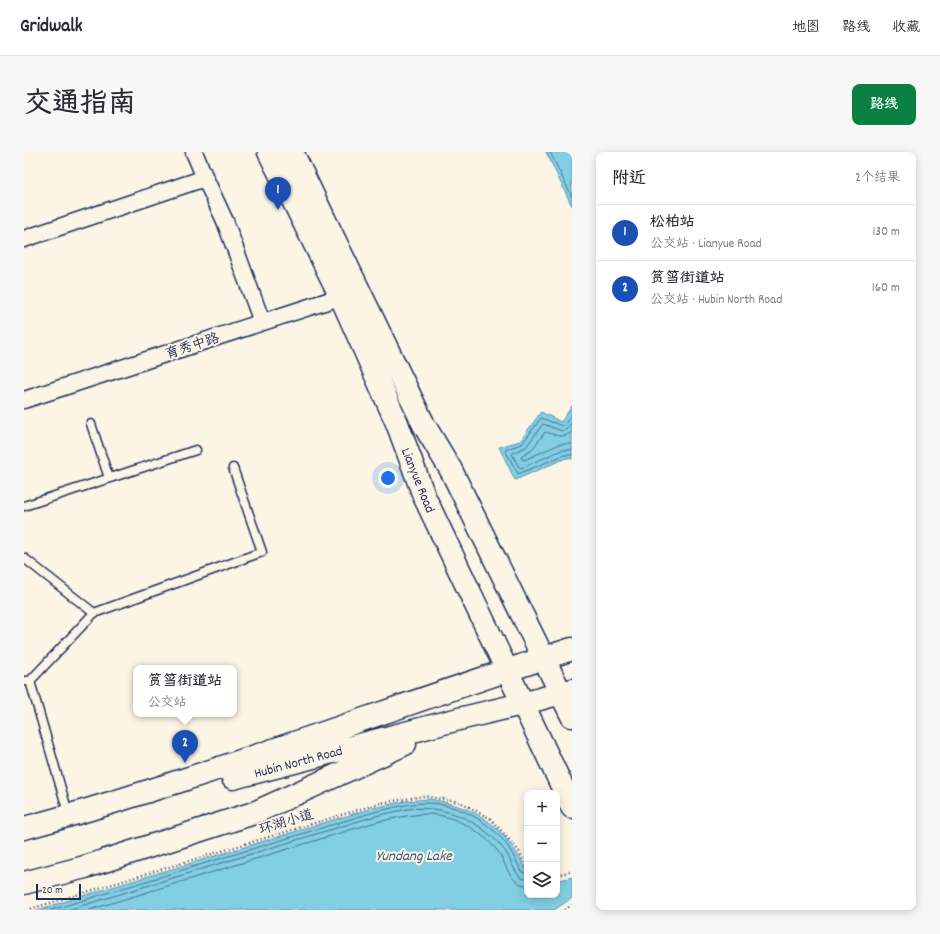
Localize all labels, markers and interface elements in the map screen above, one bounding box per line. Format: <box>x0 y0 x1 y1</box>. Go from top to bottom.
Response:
text: Gridwalk <box>20 14 83 41</box>
text: 地图 <box>792 18 820 38</box>
text: 路线 <box>842 18 870 38</box>
text: 收藏 <box>892 18 920 38</box>
button: 路线 <box>852 84 916 125</box>
text: 交通指南 <box>24 86 136 126</box>
text: 附近 <box>612 168 646 192</box>
text: 2个结果 <box>855 169 900 188</box>
pin: 1 <box>265 177 291 210</box>
text: 松柏站 <box>650 212 695 234</box>
text: 1 <box>624 223 626 242</box>
text: 130 m <box>872 223 900 242</box>
text: 公交站 · Lianyue Road <box>650 235 762 254</box>
text: 筼筜街道站 <box>650 268 725 290</box>
text: 2 <box>622 279 628 298</box>
text: 160 m <box>872 279 900 298</box>
text: 公交站 · Hubin North Road <box>650 291 782 310</box>
street label: 育秀中路 <box>163 329 222 365</box>
street label: Lianyue Road <box>395 445 439 516</box>
your location <box>378 468 398 488</box>
popup <box>133 665 237 717</box>
text: 筼筜街道站 <box>147 671 223 693</box>
text: 公交站 <box>147 694 187 713</box>
pin: 2 <box>172 730 198 763</box>
street label: Hubin North Road <box>252 742 345 784</box>
map controls <box>524 790 560 898</box>
button: + <box>524 790 560 826</box>
street label: 环湖小道 <box>257 805 316 841</box>
button: − <box>524 826 560 862</box>
water label: Yundang Lake <box>376 846 453 868</box>
button: layers <box>524 862 560 898</box>
scale bar <box>36 882 81 901</box>
text: 20 m <box>42 883 63 899</box>

